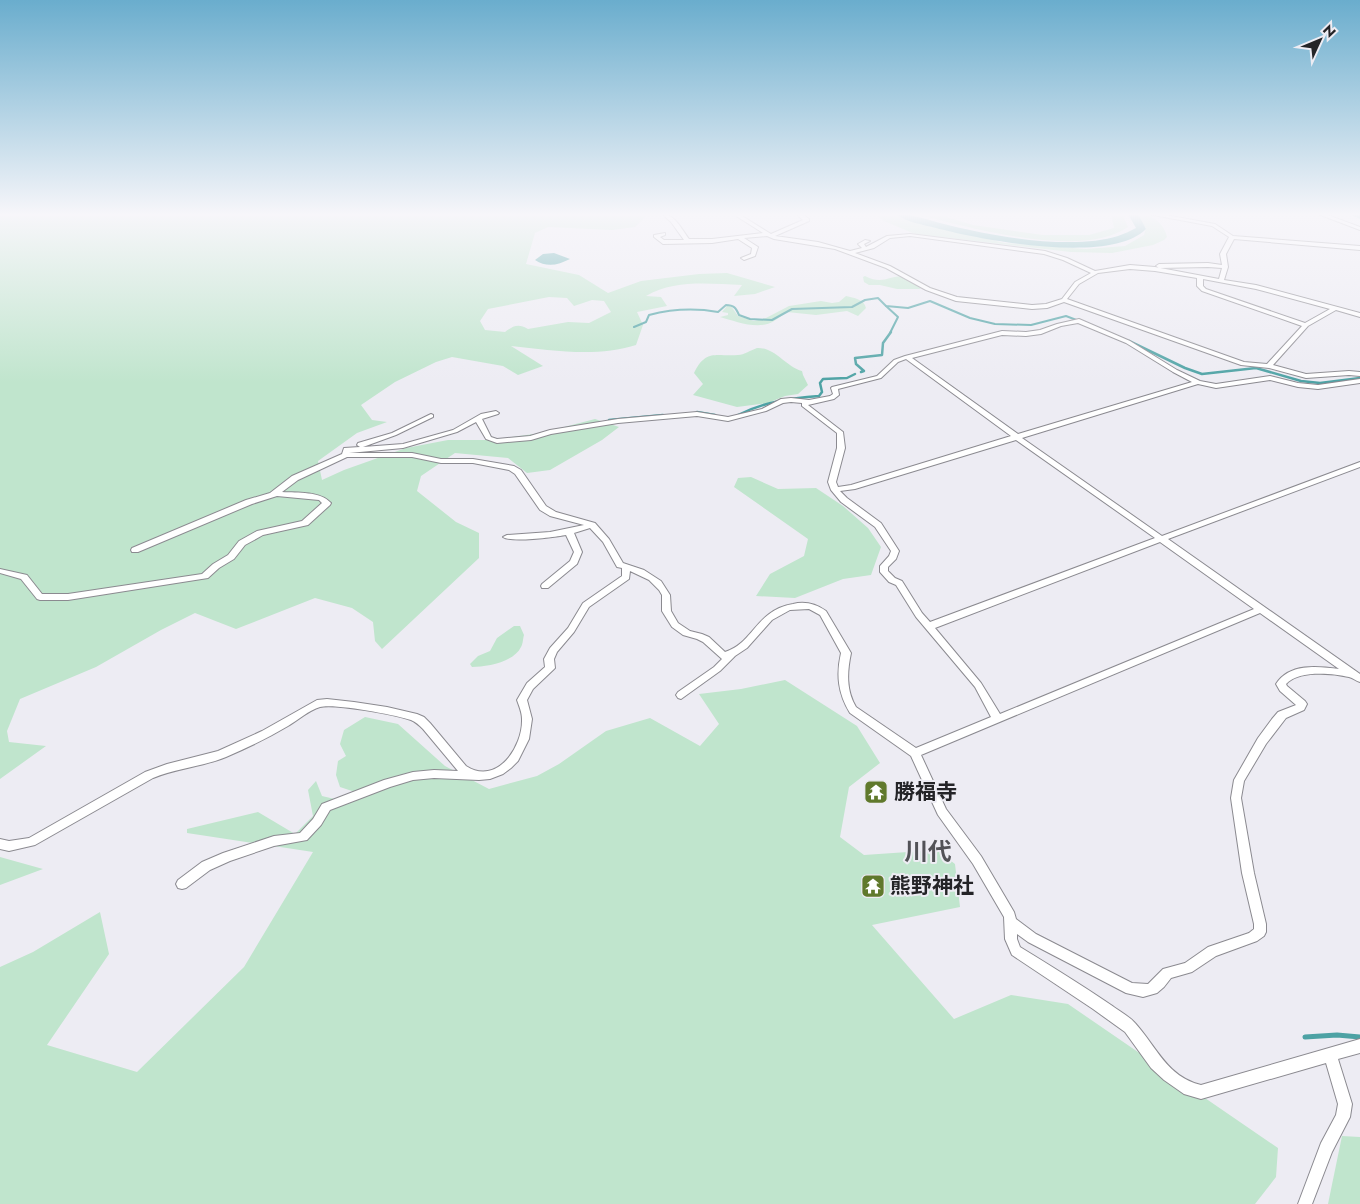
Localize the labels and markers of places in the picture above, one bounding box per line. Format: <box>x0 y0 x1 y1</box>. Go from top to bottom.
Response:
place label: 勝福寺 <box>894 777 957 807</box>
temple icon: 勝福寺 <box>863 779 889 805</box>
place label: 熊野神社 <box>890 871 974 901</box>
temple icon: 熊野神社 <box>860 873 886 899</box>

